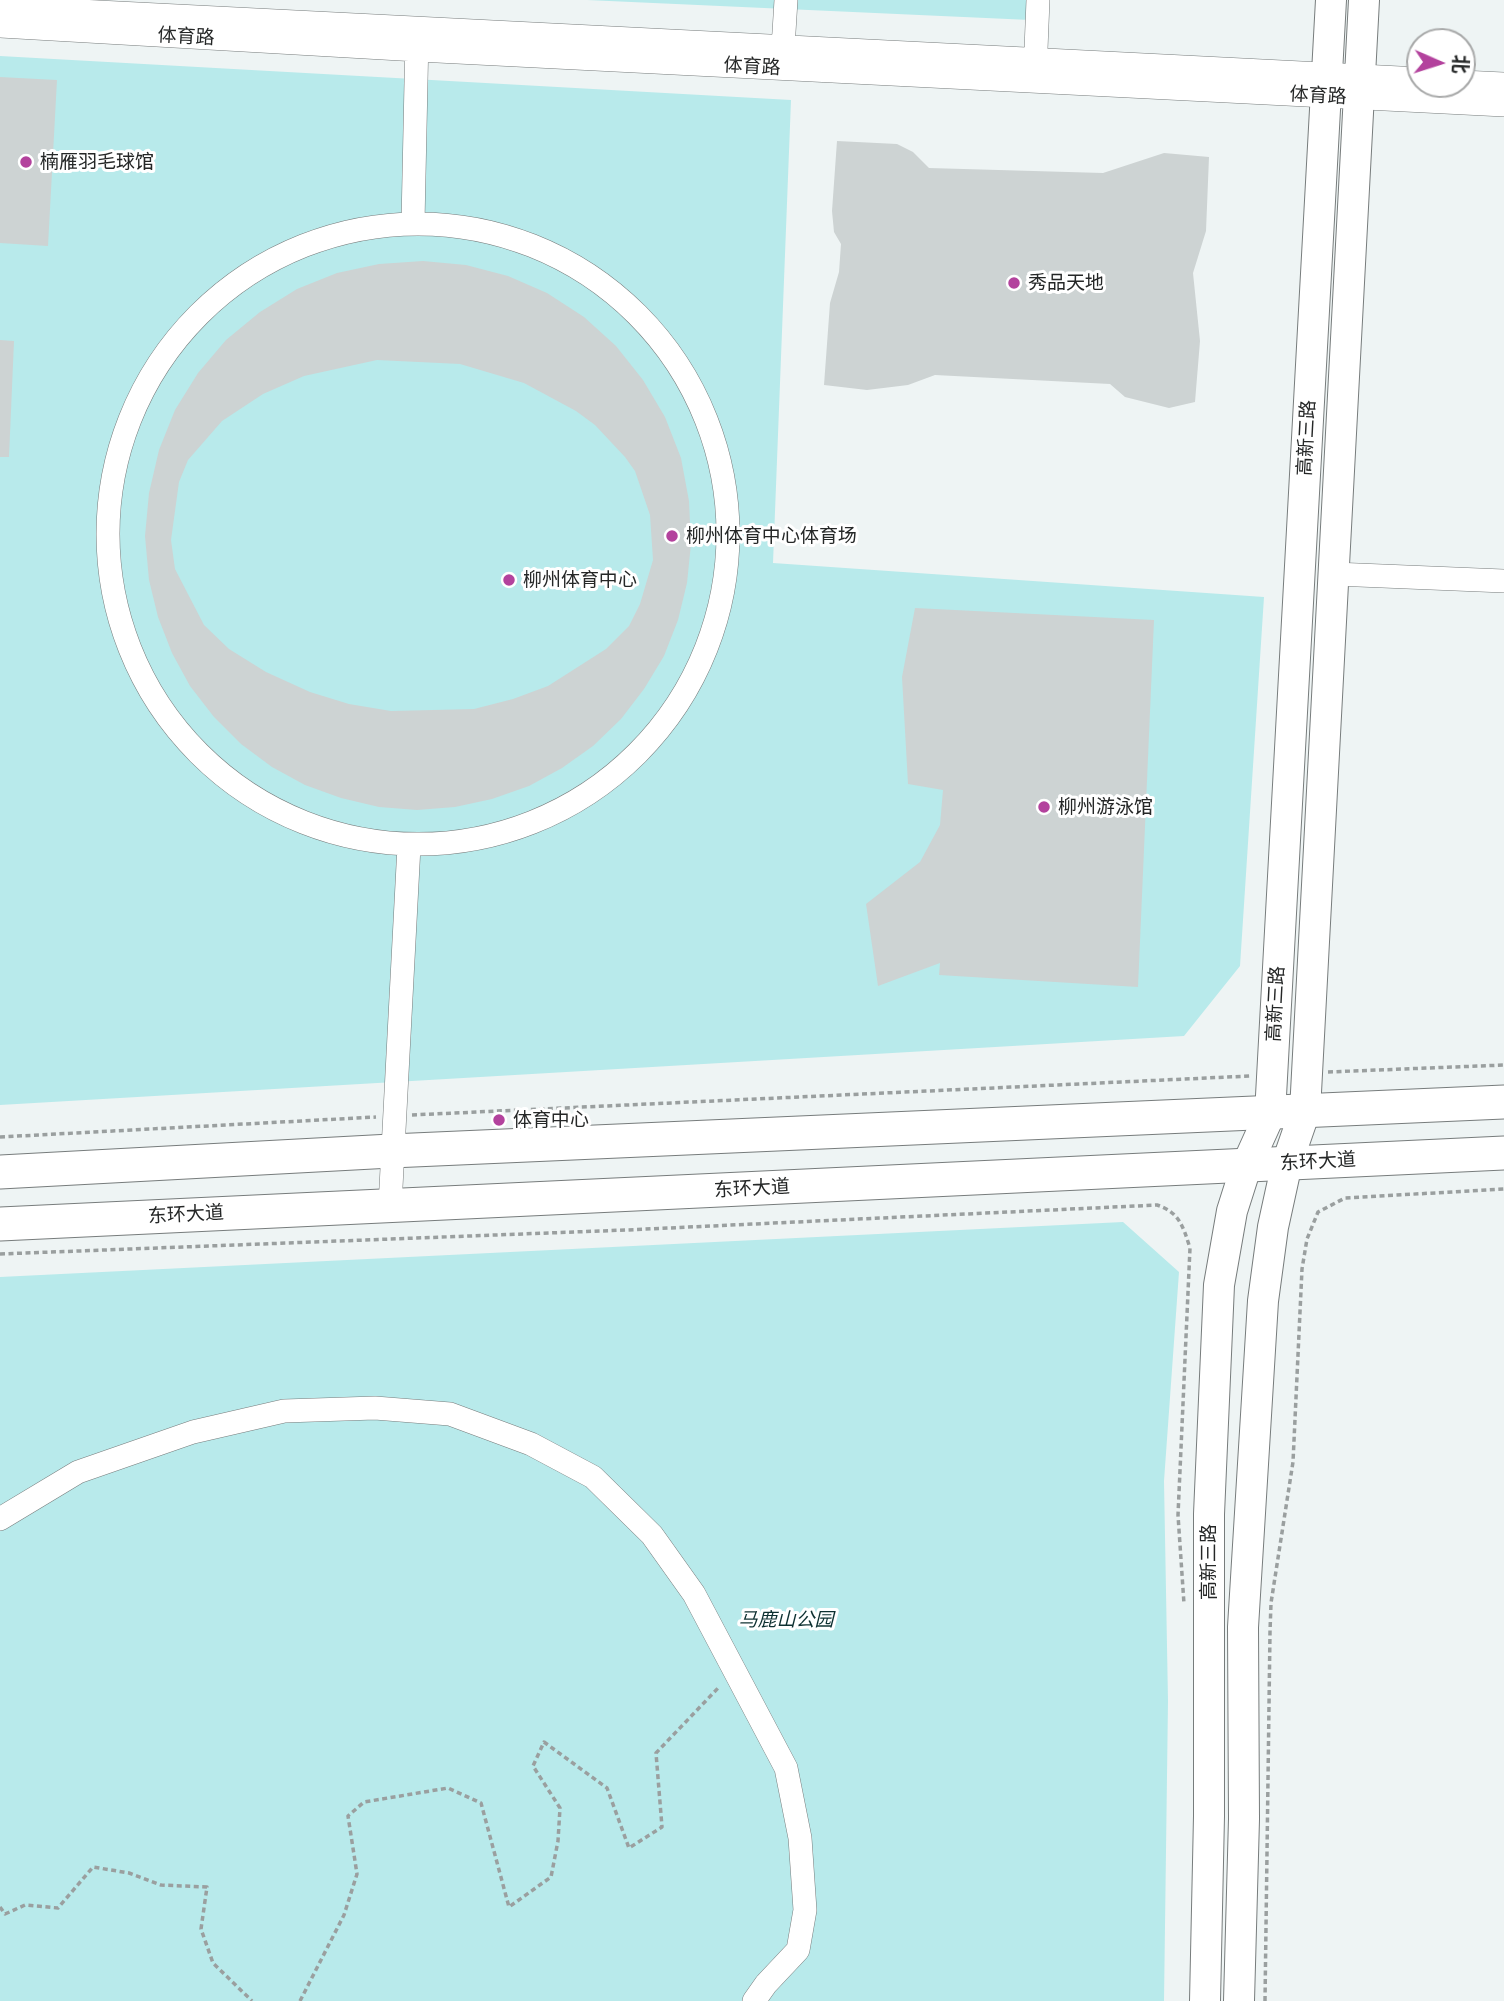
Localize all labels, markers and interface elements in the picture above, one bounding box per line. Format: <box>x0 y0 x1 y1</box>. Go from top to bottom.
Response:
street label: 体育路 <box>157 24 215 50</box>
north arrow <box>1406 28 1476 98</box>
street label: 体育路 <box>723 54 781 80</box>
text: 北 <box>1448 54 1472 74</box>
street label: 体育路 <box>1289 83 1347 109</box>
place label: 楠雁羽毛球馆 <box>40 151 154 173</box>
marker: 楠雁羽毛球馆 <box>18 154 34 170</box>
place label: 秀品天地 <box>1028 272 1104 294</box>
marker: 秀品天地 <box>1006 275 1022 291</box>
street label: 高新三路 <box>1294 399 1320 477</box>
place label: 柳州体育中心体育场 <box>686 525 857 547</box>
marker: 柳州体育中心体育场 <box>664 528 680 544</box>
place label: 柳州体育中心 <box>523 569 637 591</box>
marker: 柳州体育中心 <box>501 572 517 588</box>
place label: 柳州游泳馆 <box>1058 796 1153 818</box>
marker: 柳州游泳馆 <box>1036 799 1052 815</box>
street label: 高新三路 <box>1263 965 1289 1043</box>
place label: 体育中心 <box>513 1109 589 1131</box>
marker: 体育中心 <box>491 1112 507 1128</box>
street label: 东环大道 <box>1279 1149 1357 1175</box>
street label: 东环大道 <box>713 1176 791 1202</box>
street label: 东环大道 <box>147 1202 225 1228</box>
street label: 高新三路 <box>1198 1524 1220 1600</box>
park label: 马鹿山公园 <box>739 1609 833 1631</box>

